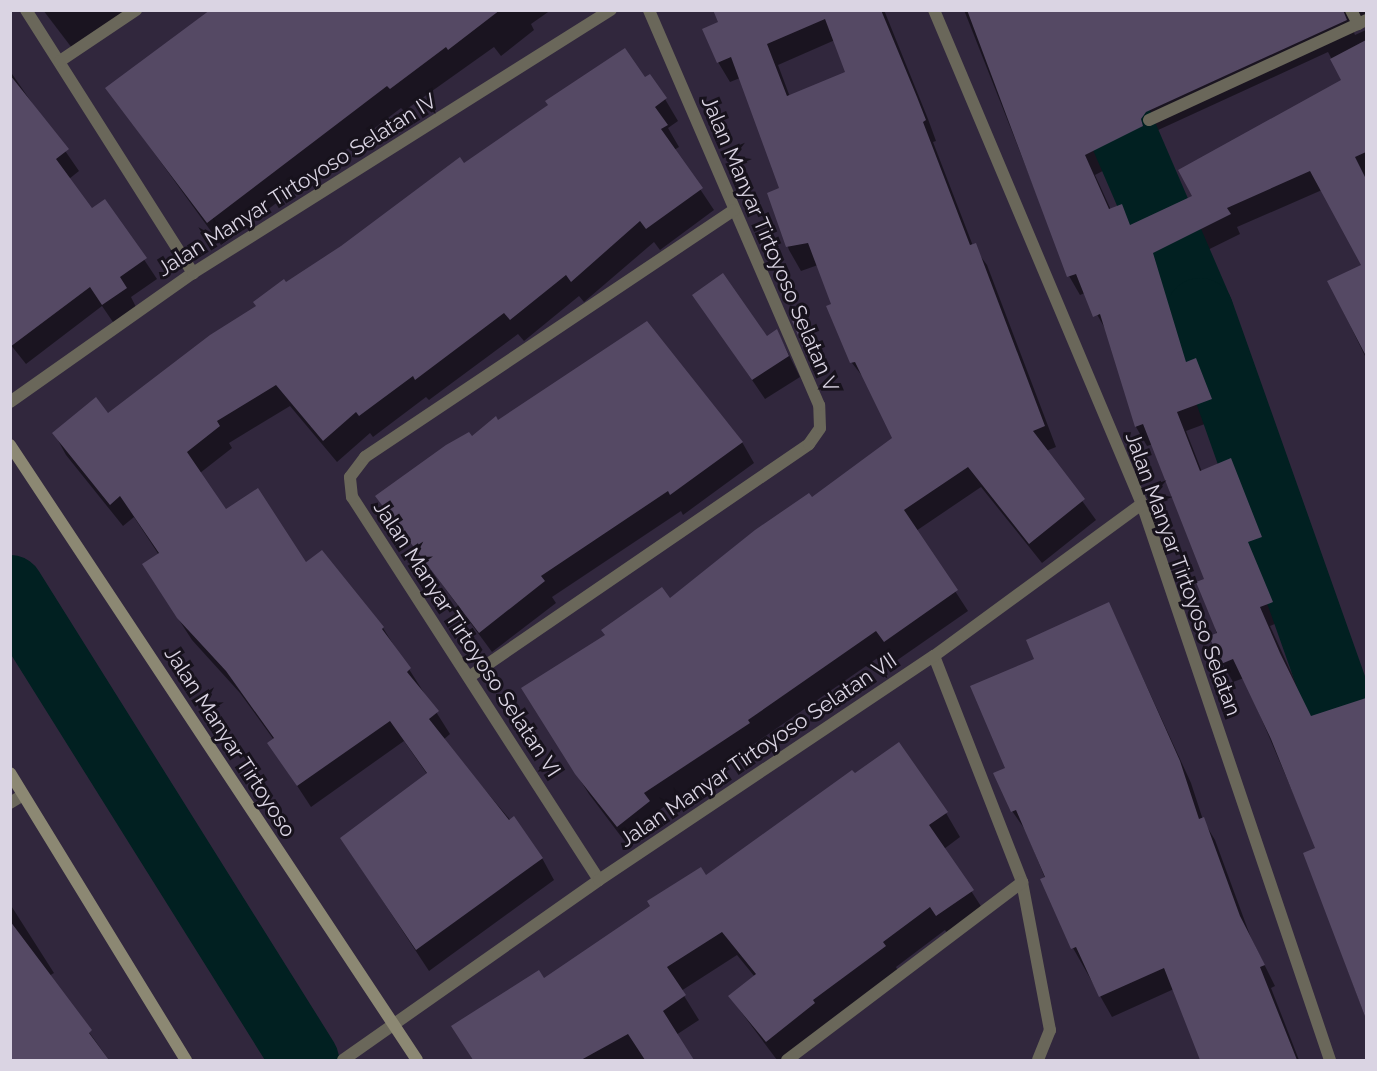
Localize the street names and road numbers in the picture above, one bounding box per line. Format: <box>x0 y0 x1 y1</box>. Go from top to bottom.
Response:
street label: Jalan Manyar Tirtoyoso Selatan IV <box>152 88 442 282</box>
street label: Jalan Manyar Tirtoyoso Selatan V <box>696 91 844 397</box>
street label: Jalan Manyar Tirtoyoso Selatan <box>1120 428 1246 720</box>
street label: Jalan Manyar Tirtoyoso Selatan VI <box>368 495 566 783</box>
street label: Jalan Manyar Tirtoyoso <box>159 642 301 842</box>
street label: Jalan Manyar Tirtoyoso Selatan VII <box>614 647 902 853</box>

